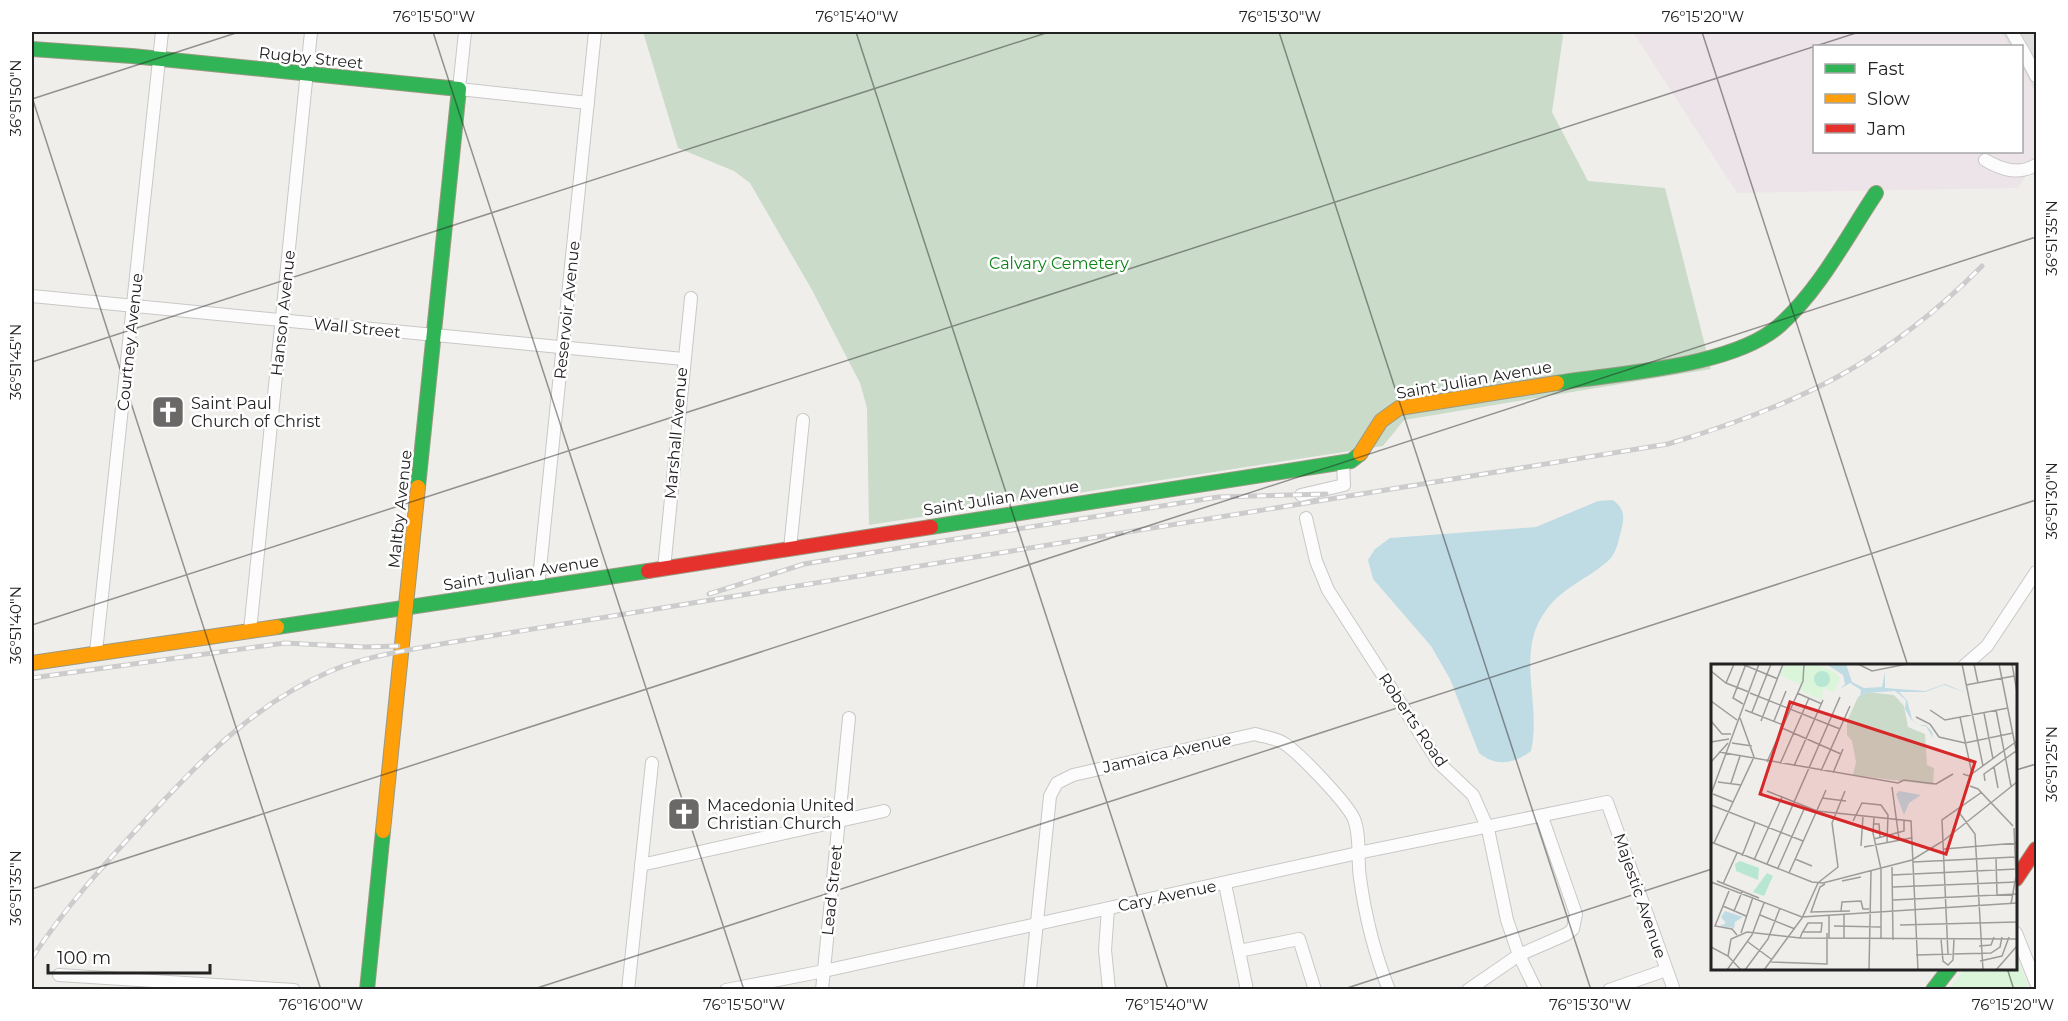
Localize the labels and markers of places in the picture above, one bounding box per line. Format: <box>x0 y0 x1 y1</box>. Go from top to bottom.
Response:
church icon: Saint Paul Church of Christ <box>150 394 186 430</box>
place label: Saint Paul Church of Christ <box>191 394 321 431</box>
church icon: Macedonia United Christian Church <box>666 796 702 832</box>
place label: Macedonia United Christian Church <box>707 796 854 833</box>

